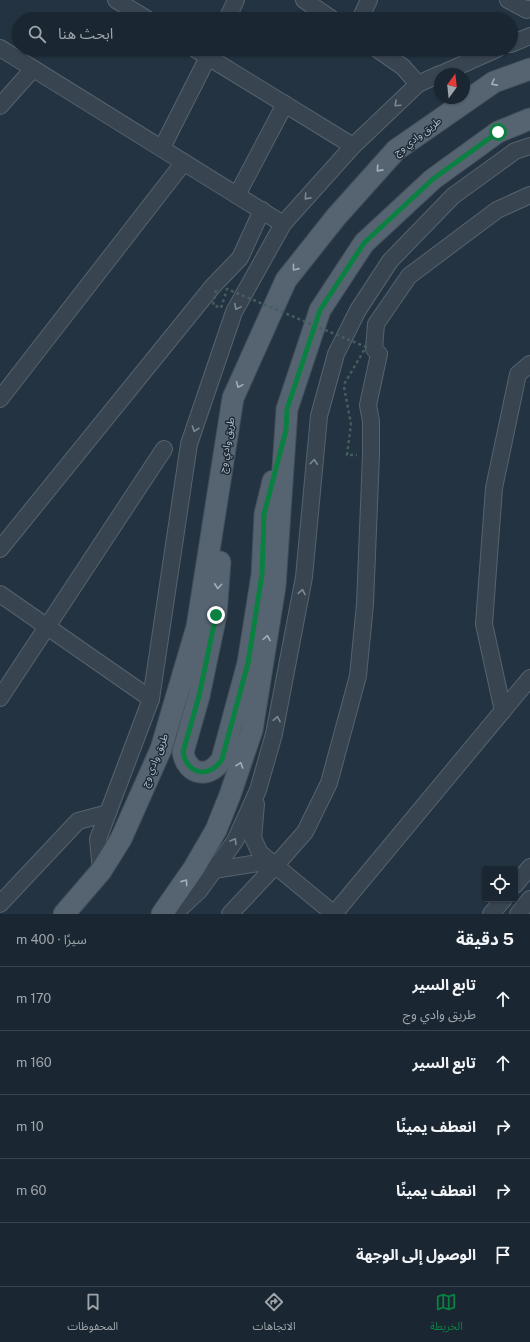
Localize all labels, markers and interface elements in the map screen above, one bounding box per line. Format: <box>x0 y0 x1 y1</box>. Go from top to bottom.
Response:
search box <box>12 12 518 56</box>
icon: search <box>26 23 48 45</box>
text: ابحث هنا <box>58 25 113 42</box>
north arrow <box>434 68 470 104</box>
one-way arrow <box>491 78 498 86</box>
one-way arrow <box>394 99 402 107</box>
street label: طريق وادي وج <box>391 114 445 160</box>
route start <box>489 123 507 141</box>
one-way arrow <box>377 164 384 172</box>
one-way arrow <box>304 193 311 200</box>
one-way arrow <box>293 264 300 271</box>
one-way arrow <box>235 302 242 310</box>
one-way arrow <box>236 381 244 388</box>
street label: طريق وادي وج <box>216 416 239 474</box>
one-way arrow <box>191 426 199 433</box>
one-way arrow <box>310 459 319 465</box>
one-way arrow <box>214 583 223 589</box>
one-way arrow <box>297 588 305 595</box>
route end <box>207 606 225 624</box>
one-way arrow <box>262 635 271 641</box>
one-way arrow <box>272 716 281 722</box>
street label: طريق وادي وج <box>138 731 172 789</box>
one-way arrow <box>235 762 244 769</box>
one-way arrow <box>229 838 236 845</box>
map controls <box>482 866 518 902</box>
button: locate <box>482 866 518 902</box>
one-way arrow <box>180 879 188 886</box>
text: 5 دقيقة <box>456 929 514 949</box>
text: سيرًا · 400 m <box>16 932 87 947</box>
text: تابع السير <box>412 976 476 993</box>
icon: ahead <box>492 988 514 1010</box>
text: 170 m <box>16 991 51 1006</box>
text: طريق وادي وج <box>403 1007 476 1022</box>
icon: ahead <box>492 1052 514 1074</box>
text: تابع السير <box>412 1054 476 1071</box>
text: 160 m <box>16 1055 52 1070</box>
icon: right <box>492 1116 514 1138</box>
text: انعطف يمينًا <box>396 1118 476 1135</box>
text: 10 m <box>16 1119 44 1134</box>
icon: right <box>492 1180 514 1202</box>
text: انعطف يمينًا <box>396 1182 476 1199</box>
text: 60 m <box>16 1183 46 1198</box>
icon: arrive <box>492 1244 514 1266</box>
text: الوصول إلى الوجهة <box>356 1246 476 1263</box>
tab: المحفوظات <box>67 1291 118 1338</box>
tab: الاتجاهات <box>253 1291 296 1338</box>
tab: الخريطة <box>430 1291 463 1338</box>

